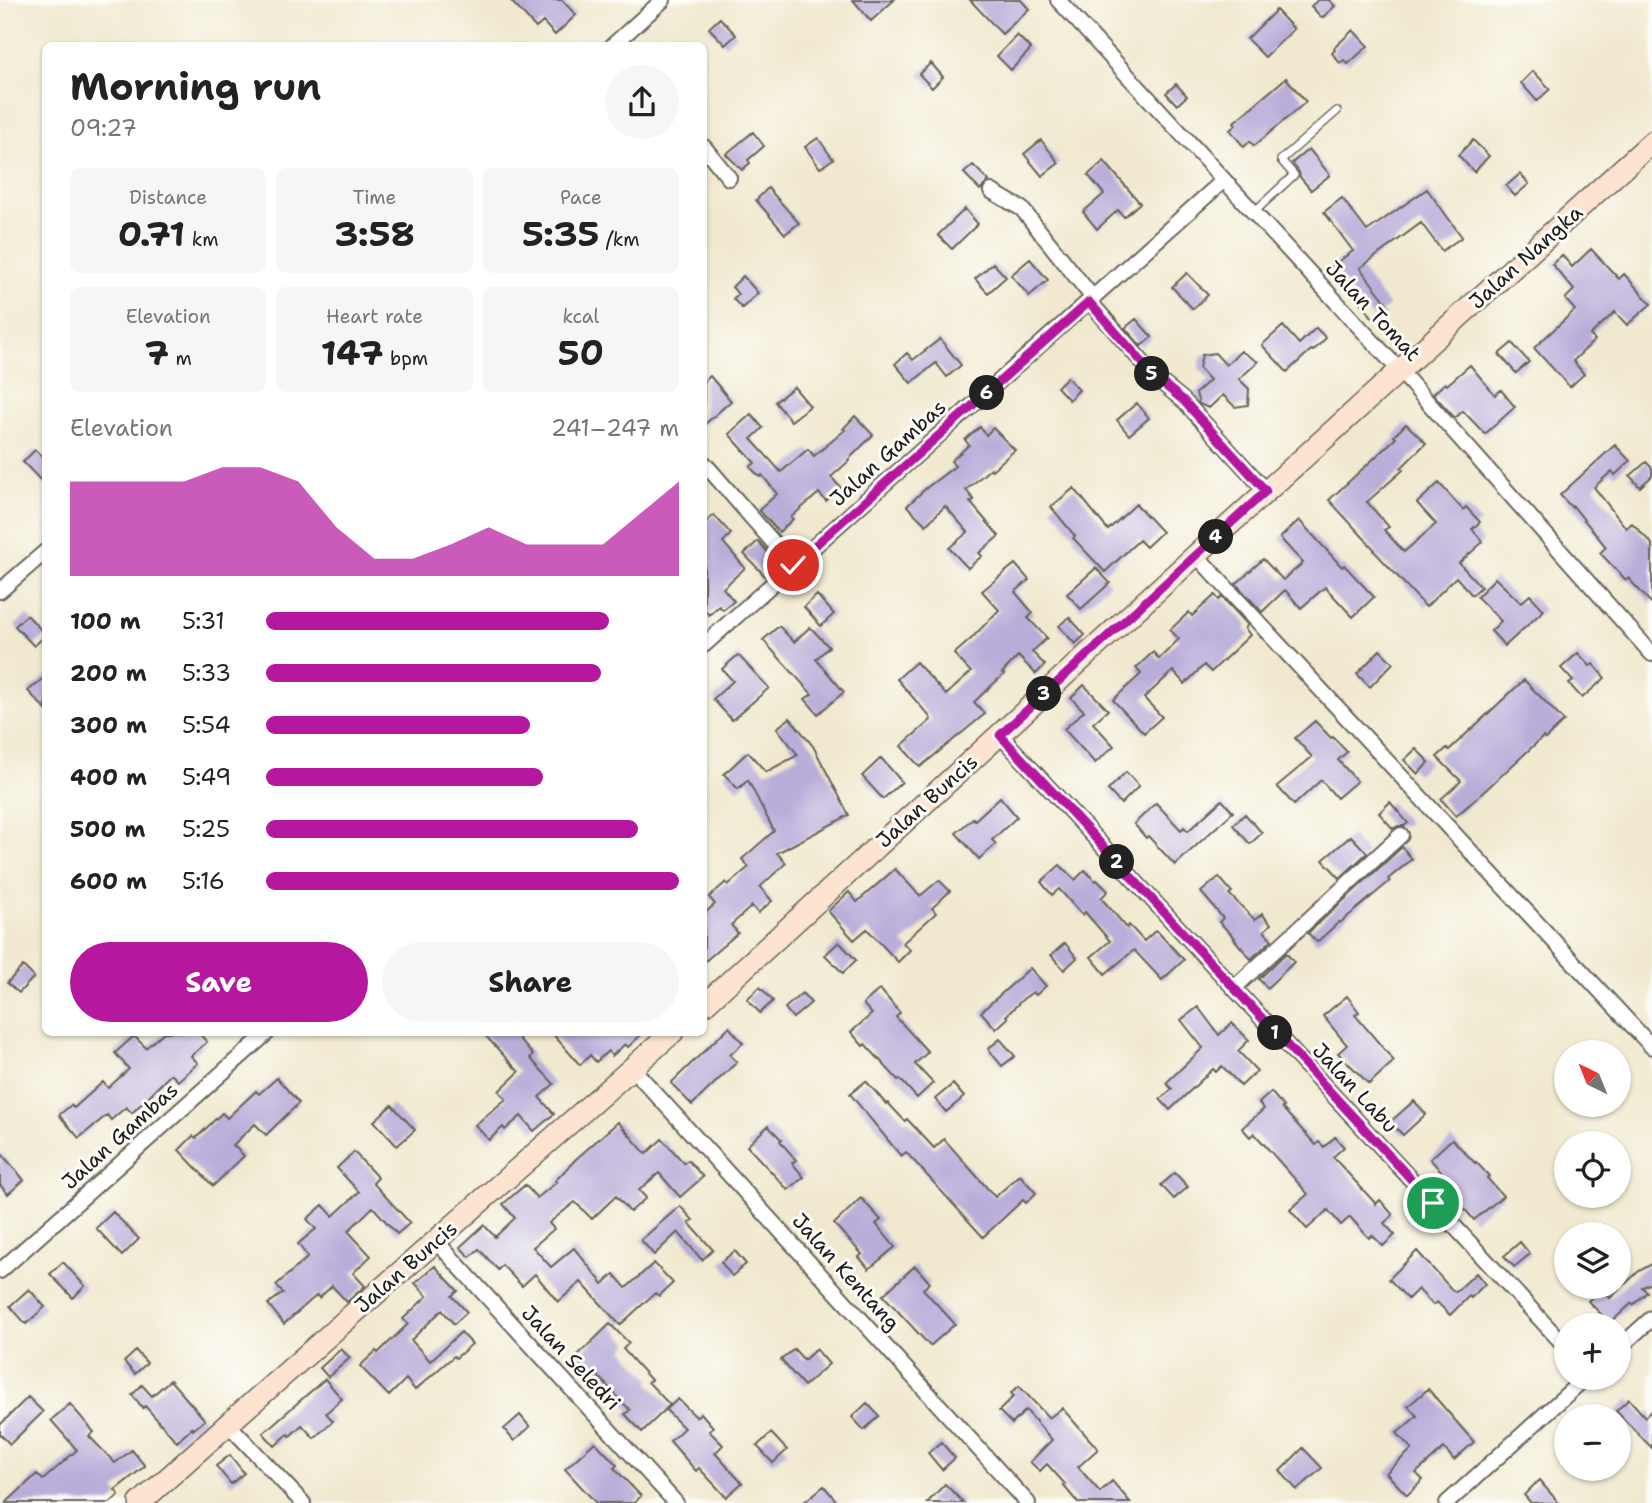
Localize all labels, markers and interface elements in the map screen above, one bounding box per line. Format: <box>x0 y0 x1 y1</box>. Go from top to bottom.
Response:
text: Morning run <box>70 61 321 112</box>
button: share <box>605 65 679 139</box>
text: 09:27 <box>70 113 137 143</box>
text: Distance <box>129 185 207 210</box>
text: Time <box>353 185 396 210</box>
text: Pace <box>560 185 602 210</box>
street label: Jalan Nangka <box>1463 199 1589 315</box>
text: 0.71 <box>118 210 185 257</box>
text: 3:58 <box>334 210 415 257</box>
text: 5:35 <box>522 210 599 257</box>
text: km <box>185 227 219 252</box>
text: /km <box>599 227 640 252</box>
street label: Jalan Tomat <box>1319 255 1427 367</box>
text: Elevation <box>126 304 211 329</box>
text: Heart rate <box>326 304 423 329</box>
text: kcal <box>562 304 599 329</box>
text: 7 <box>144 329 169 376</box>
text: 147 <box>321 329 384 376</box>
text: 50 <box>558 329 604 376</box>
text: m <box>169 346 192 371</box>
text: bpm <box>384 346 428 371</box>
pin: 5 <box>1134 356 1170 392</box>
text: 5 <box>1146 361 1157 386</box>
pin: 6 <box>970 376 1004 410</box>
text: 6 <box>980 380 993 405</box>
street label: Jalan Gambas <box>824 393 952 513</box>
text: Elevation <box>70 413 173 443</box>
text: 241–247 m <box>551 413 679 443</box>
pin: 4 <box>1198 520 1234 554</box>
text: 4 <box>1209 524 1222 549</box>
pin <box>763 535 823 595</box>
icon: check <box>774 546 812 584</box>
text: 100 m <box>70 606 141 636</box>
text: 5:31 <box>182 606 225 636</box>
text: 200 m <box>70 658 147 688</box>
text: 5:33 <box>182 658 231 688</box>
pin: 3 <box>1026 676 1062 712</box>
text: 3 <box>1037 681 1050 706</box>
text: 300 m <box>70 710 147 740</box>
text: 5:54 <box>182 710 231 740</box>
street label: Jalan Buncis <box>870 748 984 854</box>
text: 400 m <box>70 762 147 792</box>
text: 5:49 <box>182 762 231 792</box>
text: 500 m <box>70 814 145 844</box>
text: 5:25 <box>182 814 230 844</box>
pin: 2 <box>1100 844 1134 880</box>
text: 2 <box>1110 849 1123 874</box>
text: 600 m <box>70 866 147 896</box>
text: 5:16 <box>182 866 225 896</box>
button: Save <box>70 942 368 1022</box>
button: Share <box>382 942 679 1022</box>
pin: 1 <box>1258 1016 1292 1050</box>
text: 1 <box>1270 1020 1279 1045</box>
street label: Jalan Labu <box>1306 1037 1404 1139</box>
north arrow <box>1554 1040 1631 1116</box>
map controls <box>1554 1040 1631 1481</box>
street label: Jalan Gambas <box>56 1076 184 1196</box>
button: locate <box>1554 1131 1631 1208</box>
pin <box>1403 1173 1463 1233</box>
icon: arrive <box>1414 1184 1452 1222</box>
street label: Jalan Kentang <box>786 1207 906 1337</box>
street label: Jalan Buncis <box>349 1215 463 1319</box>
button: layers <box>1554 1222 1631 1299</box>
street label: Jalan Seledri <box>515 1299 627 1417</box>
button: + <box>1554 1313 1631 1390</box>
button: − <box>1554 1404 1631 1481</box>

